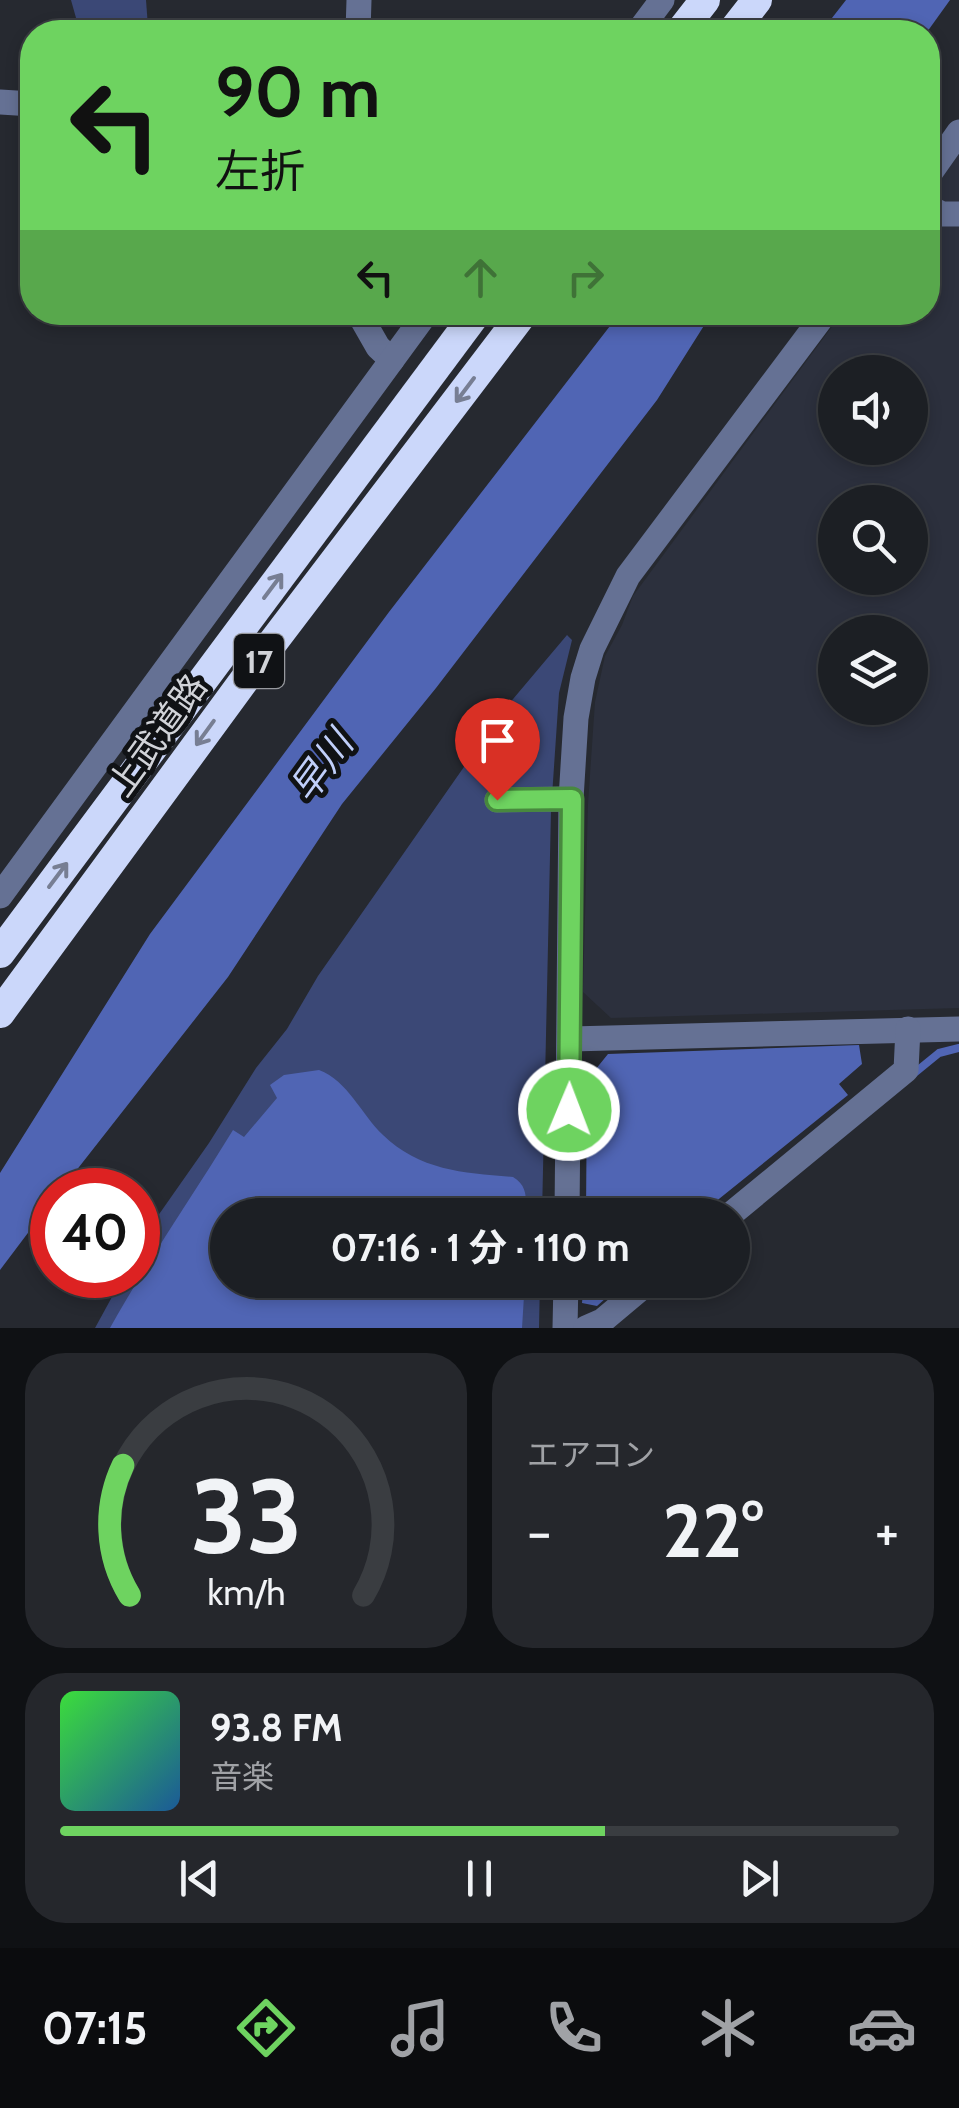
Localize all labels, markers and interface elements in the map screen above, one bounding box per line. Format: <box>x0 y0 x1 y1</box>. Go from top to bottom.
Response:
text: 90 m <box>215 49 380 135</box>
icon: left <box>50 60 180 190</box>
text: 左折 <box>215 144 305 198</box>
icon: left <box>348 250 403 305</box>
icon: ahead <box>453 250 508 305</box>
icon: right <box>558 250 613 305</box>
map controls <box>818 355 928 725</box>
button: sound <box>818 355 928 465</box>
one-way arrow <box>455 376 476 403</box>
button: search <box>818 485 928 595</box>
one-way arrow <box>263 573 284 600</box>
button: layers <box>818 615 928 725</box>
road number: 17 <box>234 634 284 688</box>
street label: 上武道路 <box>98 666 216 804</box>
pin <box>455 698 540 801</box>
icon: arrive <box>470 713 525 768</box>
water label: 早川 <box>280 718 365 811</box>
one-way arrow <box>195 719 216 746</box>
one-way arrow <box>48 862 69 889</box>
position arrow <box>517 1058 621 1162</box>
speed limit sign: 40 <box>30 1168 160 1298</box>
text: 07:16 · 1 分 · 110 m <box>331 1224 629 1271</box>
text: エアコン <box>527 1435 655 1474</box>
text: 33 <box>190 1453 302 1579</box>
text: 22° <box>662 1485 764 1576</box>
text: − <box>527 1498 551 1565</box>
text: + <box>875 1498 899 1565</box>
text: km/h <box>207 1571 285 1614</box>
text: 93.8 FM <box>210 1704 343 1751</box>
text: 音楽 <box>210 1757 274 1796</box>
icon: previous <box>172 1851 227 1906</box>
icon: pause <box>452 1851 507 1906</box>
icon: next <box>732 1851 787 1906</box>
icon: directions <box>231 1993 301 2063</box>
icon: music <box>385 1993 455 2063</box>
icon: phone <box>539 1993 609 2063</box>
icon: climate <box>693 1993 763 2063</box>
icon: car <box>847 1993 917 2063</box>
text: 07:15 <box>42 2001 147 2055</box>

